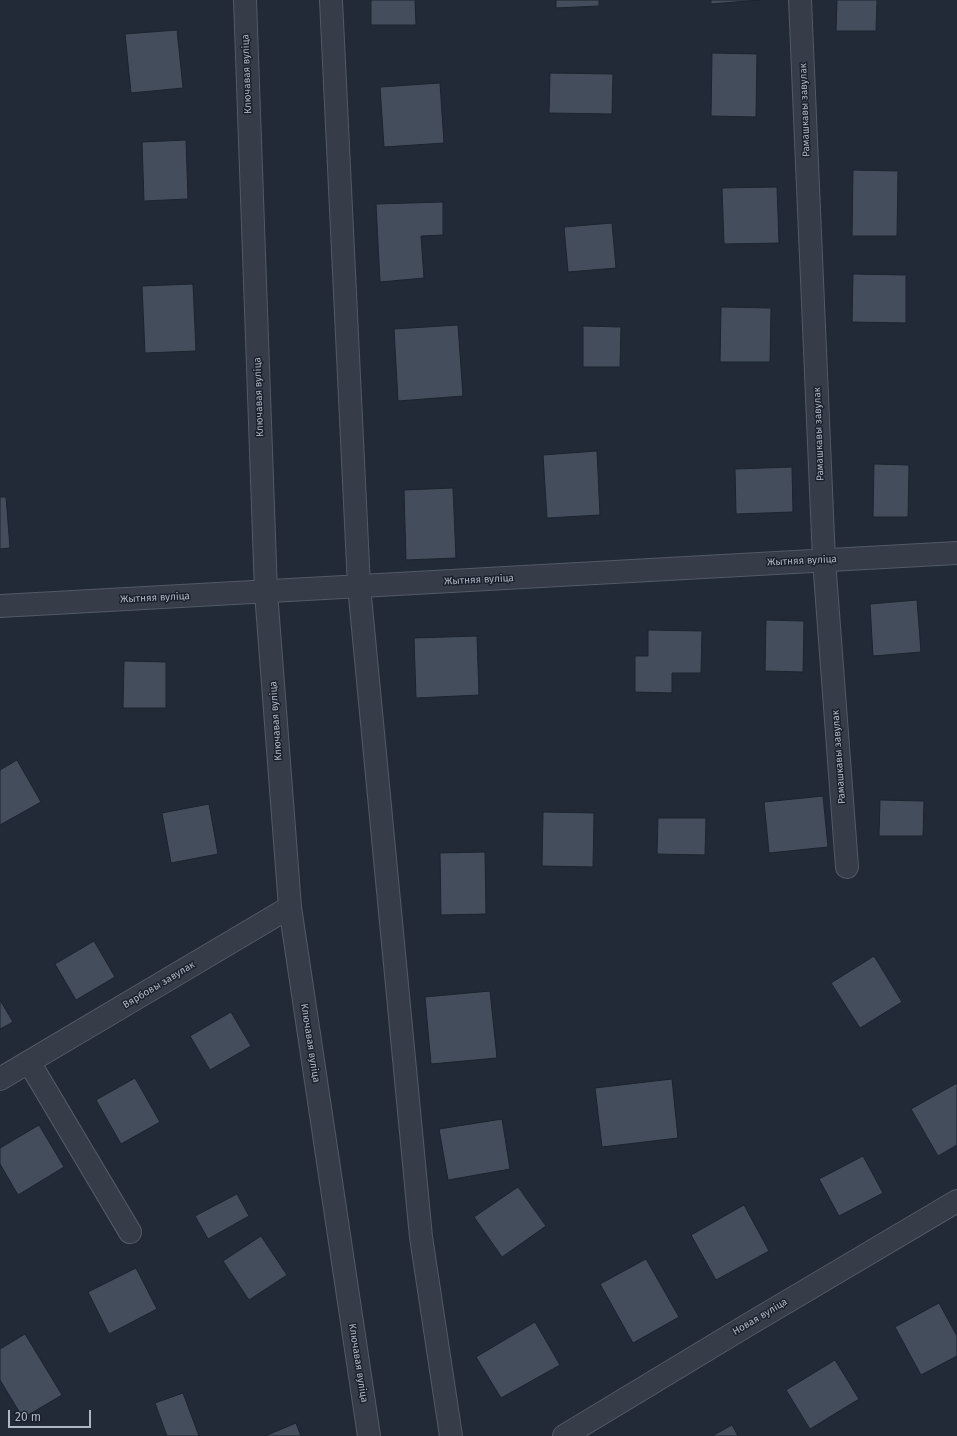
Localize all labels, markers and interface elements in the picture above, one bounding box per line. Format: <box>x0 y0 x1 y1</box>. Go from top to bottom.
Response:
street label: Ключавая вуліца <box>240 34 254 114</box>
street label: Рамашкавы завулак <box>797 63 813 157</box>
street label: Ключавая вуліца <box>252 357 266 437</box>
street label: Рамашкавы завулак <box>811 387 827 481</box>
street label: Жытняя вуліца <box>767 553 837 569</box>
street label: Жытняя вуліца <box>444 572 514 588</box>
street label: Жытняя вуліца <box>120 590 190 606</box>
street label: Ключавая вуліца <box>267 681 285 761</box>
street label: Рамашкавы завулак <box>830 710 848 804</box>
street label: Вярбовы завулак <box>121 959 197 1011</box>
street label: Ключавая вуліца <box>298 1003 322 1083</box>
street label: Новая вуліца <box>730 1296 790 1338</box>
street label: Ключавая вуліца <box>346 1323 370 1403</box>
scale bar <box>10 1402 93 1428</box>
text: 20 m <box>15 1410 41 1424</box>

